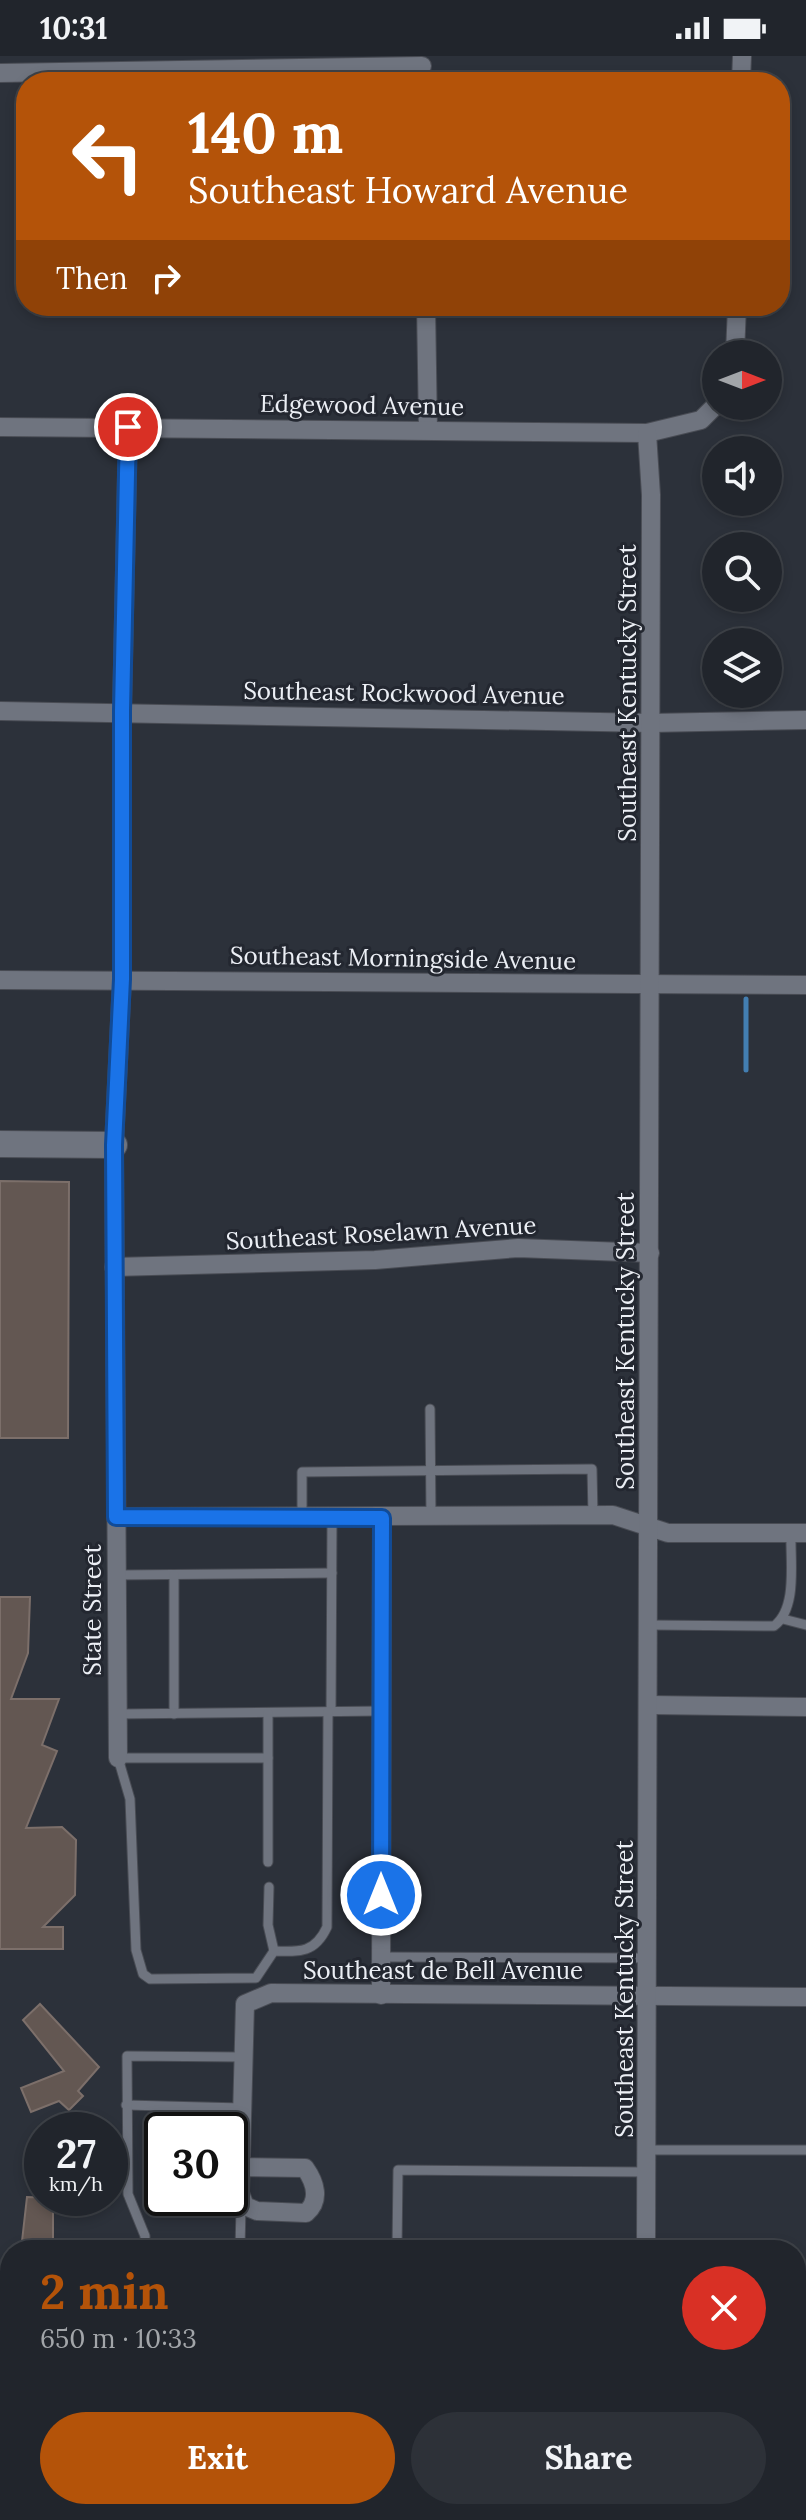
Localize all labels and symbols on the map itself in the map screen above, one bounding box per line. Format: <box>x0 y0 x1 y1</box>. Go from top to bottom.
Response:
north arrow <box>702 340 782 420</box>
street label: Edgewood Avenue <box>260 388 464 422</box>
pin <box>94 393 162 461</box>
street label: Southeast Kentucky Street <box>612 544 643 842</box>
street label: Southeast Rockwood Avenue <box>243 675 565 711</box>
street label: Southeast Morningside Avenue <box>230 939 576 977</box>
street label: Southeast Kentucky Street <box>610 1192 641 1490</box>
street label: Southeast Roselawn Avenue <box>225 1209 537 1257</box>
street label: State Street <box>77 1543 108 1676</box>
street label: Southeast Kentucky Street <box>609 1840 640 2138</box>
position arrow <box>339 1853 423 1937</box>
street label: Southeast de Bell Avenue <box>303 1955 583 1986</box>
speed limit sign: 30 <box>144 2112 248 2216</box>

